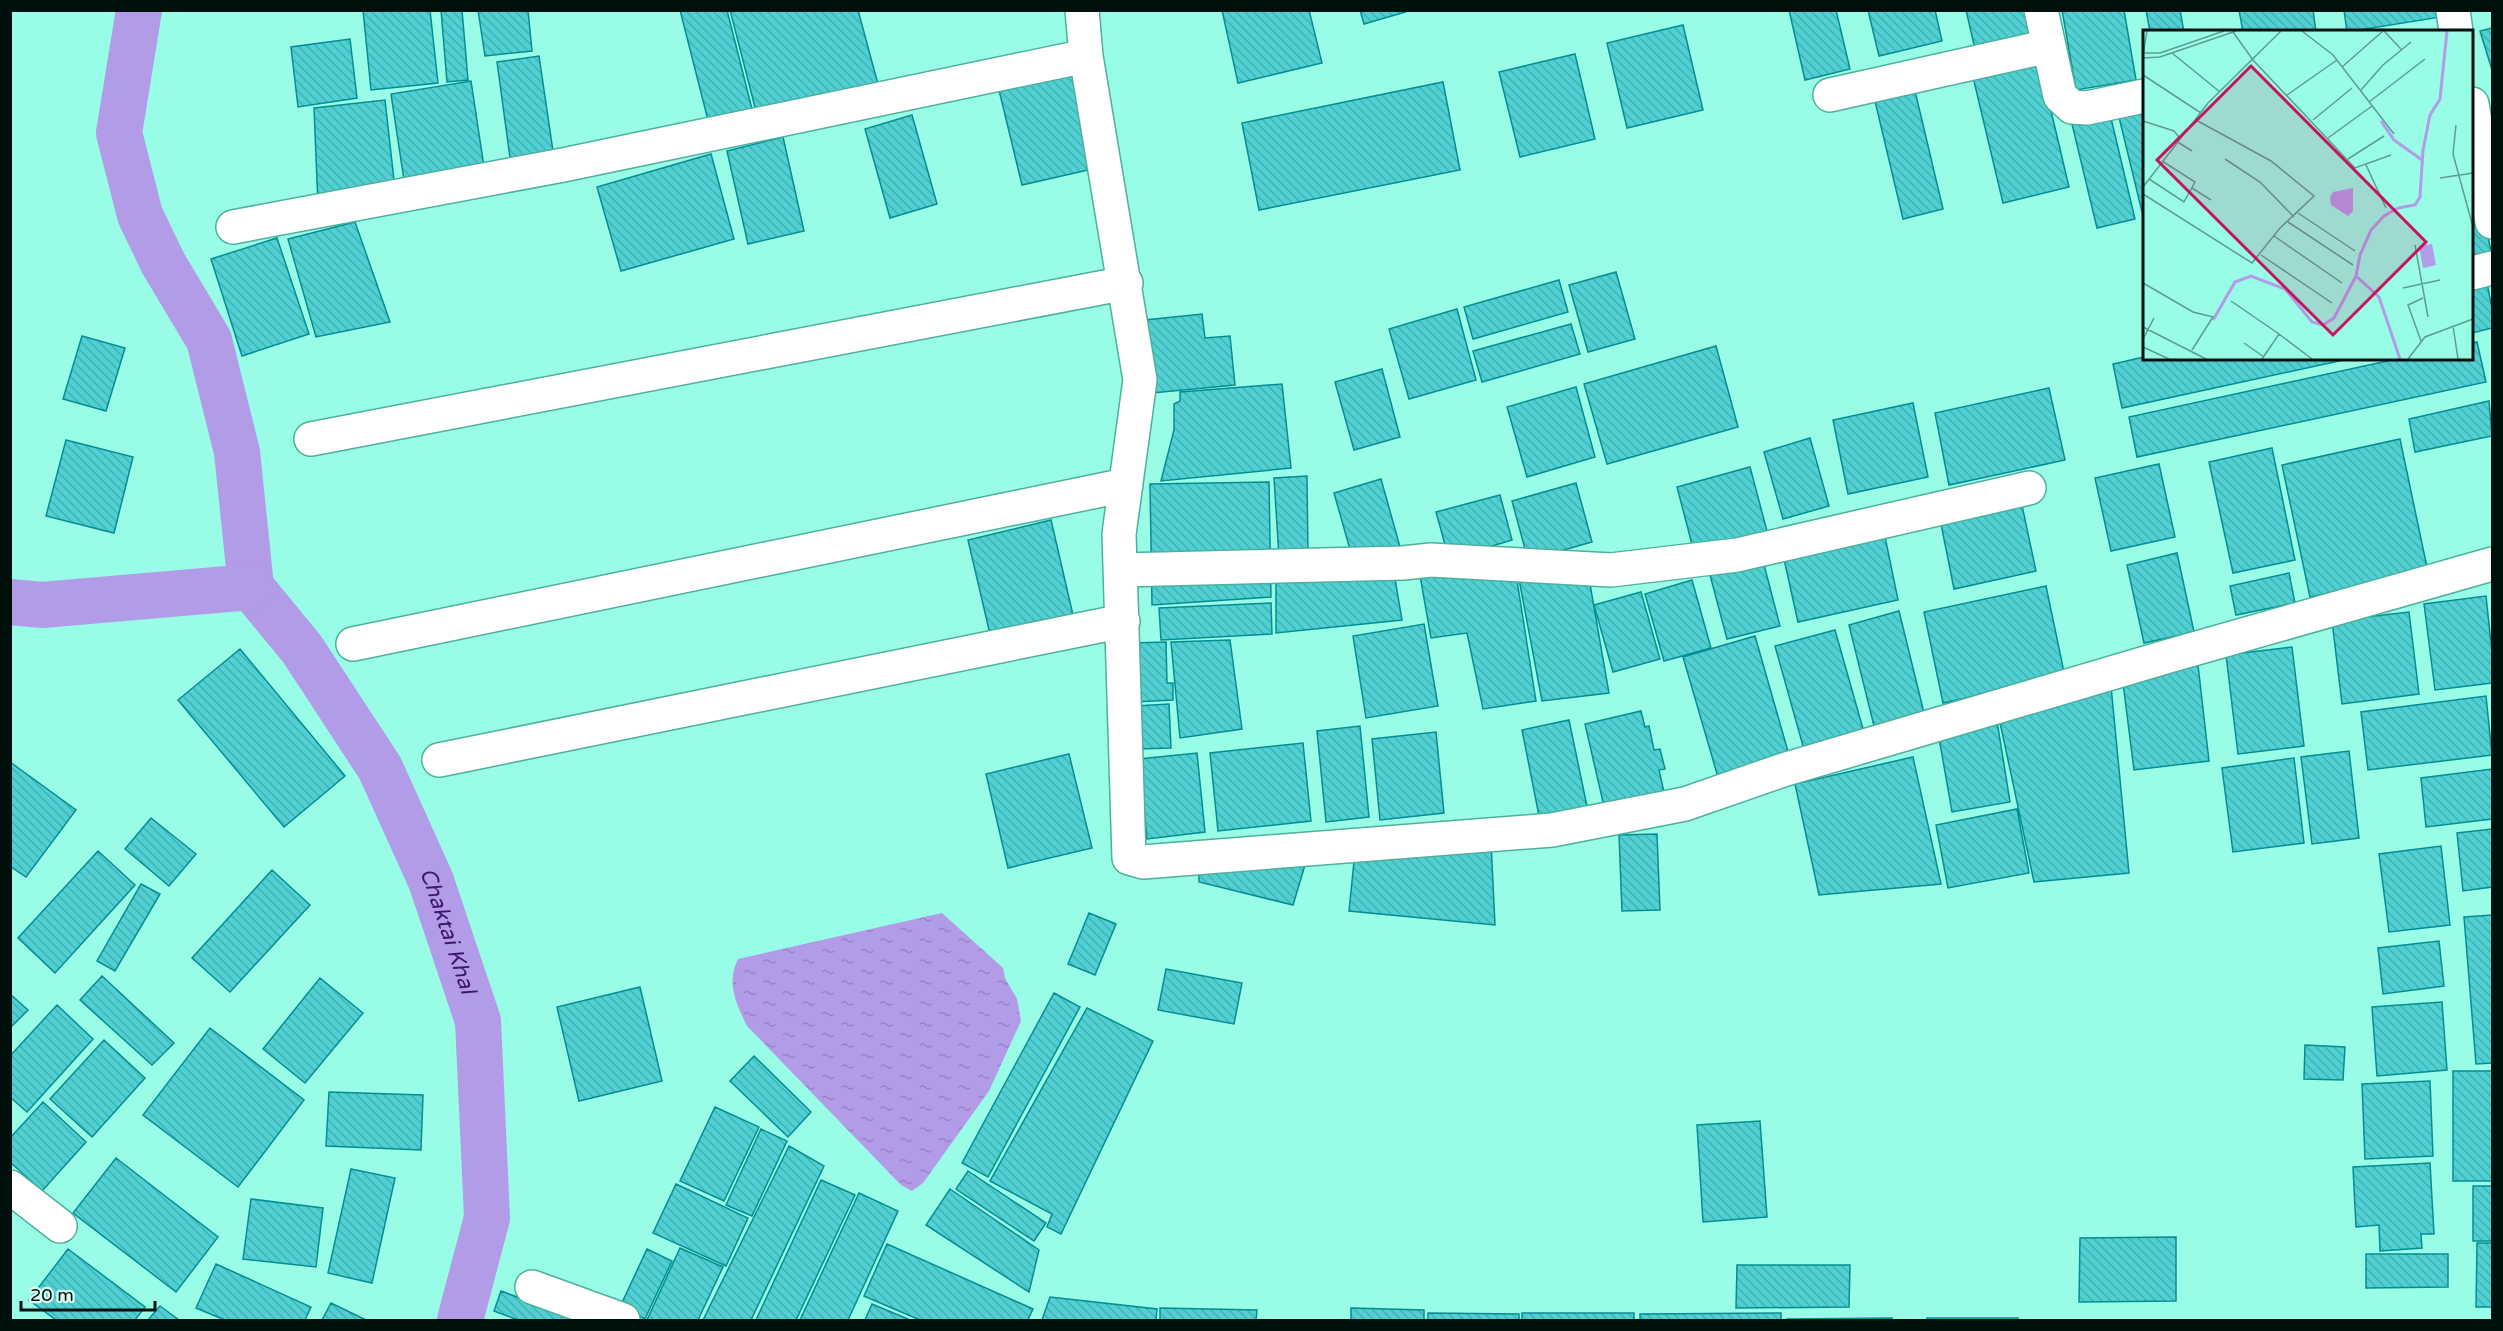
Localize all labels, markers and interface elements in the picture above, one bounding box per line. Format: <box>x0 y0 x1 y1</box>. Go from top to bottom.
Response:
inset map <box>2143 30 2473 360</box>
water label: Chaktai Khal <box>414 864 482 999</box>
scale bar <box>21 1274 154 1312</box>
text: 20 m <box>30 1284 74 1306</box>

